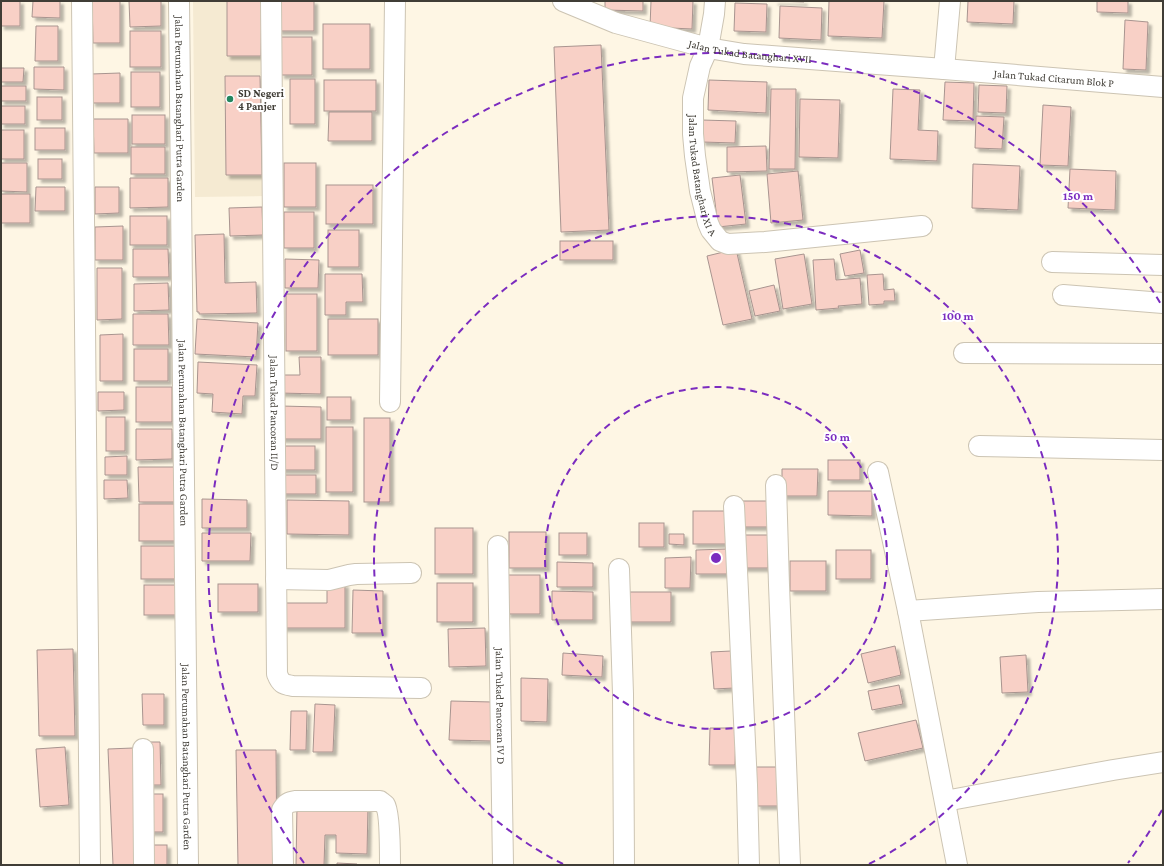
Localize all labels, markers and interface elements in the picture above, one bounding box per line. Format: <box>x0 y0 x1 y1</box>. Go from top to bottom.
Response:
street label: Jalan Perumahan Batanghari Putra Garden <box>172 15 187 202</box>
street label: Jalan Tukad Batanghari XVII <box>686 37 812 65</box>
street label: Jalan Tukad Citarum Blok P <box>992 67 1115 89</box>
place label: SD Negeri 4 Panjer <box>238 87 285 113</box>
marker: SD Negeri 4 Panjer <box>225 94 235 104</box>
street label: Jalan Tukad Batanghari XI A <box>686 113 720 239</box>
text: 150 m <box>1063 189 1094 203</box>
text: 100 m <box>942 309 975 323</box>
street label: Jalan Perumahan Batanghari Putra Garden <box>176 339 190 526</box>
street label: Jalan Tukad Pancoran II/D <box>267 354 281 471</box>
text: 50 m <box>824 430 851 444</box>
centre of rings <box>709 551 723 565</box>
street label: Jalan Tukad Pancoran IV D <box>493 647 507 764</box>
street label: Jalan Perumahan Batanghari Putra Garden <box>179 663 194 850</box>

